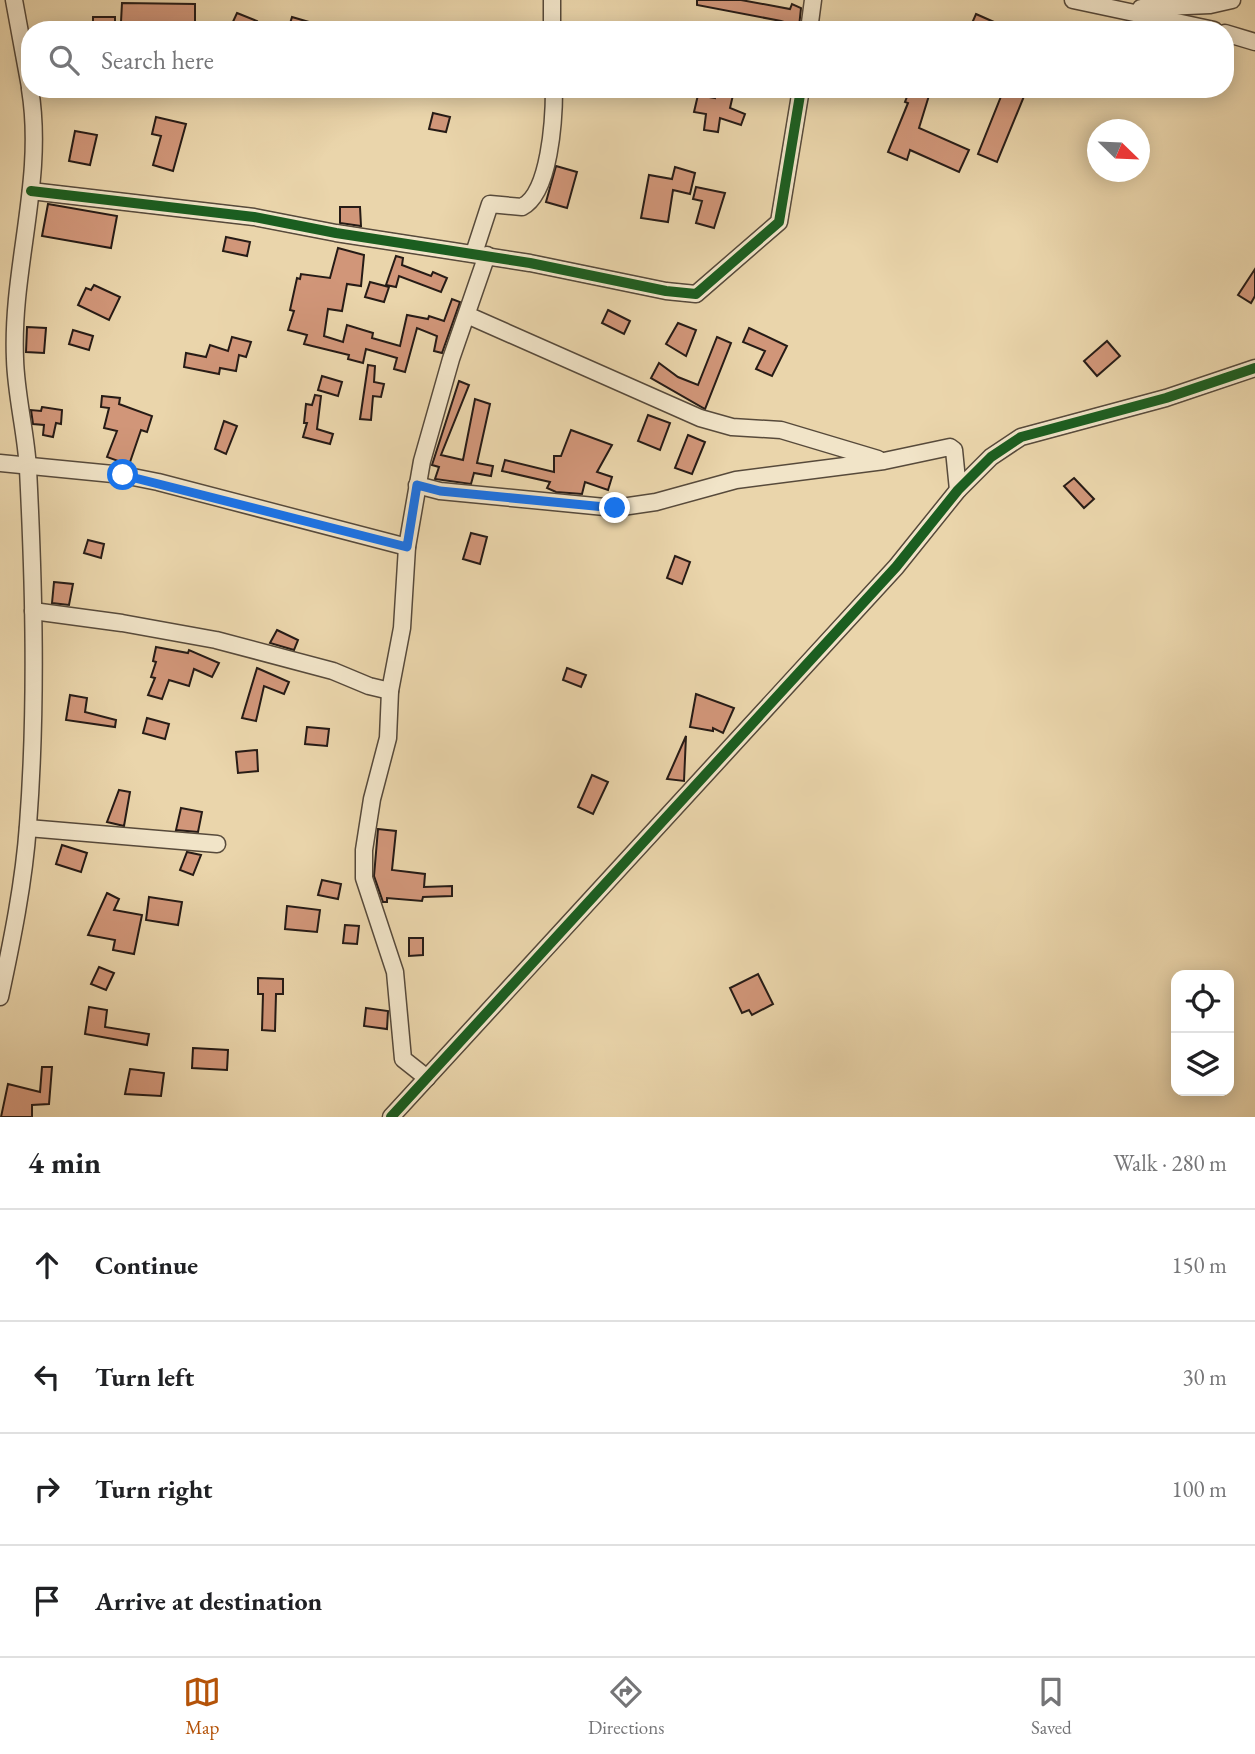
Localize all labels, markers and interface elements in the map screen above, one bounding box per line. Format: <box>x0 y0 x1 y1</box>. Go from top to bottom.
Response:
search box <box>21 21 1234 98</box>
icon: search <box>45 41 83 79</box>
text: Search here <box>101 43 214 77</box>
north arrow <box>1087 119 1150 182</box>
route start <box>107 459 138 490</box>
route end <box>599 492 630 523</box>
map controls <box>1171 970 1234 1096</box>
button: locate <box>1171 970 1234 1033</box>
button: layers <box>1171 1033 1234 1096</box>
text: 4 min <box>28 1143 101 1182</box>
text: Walk · 280 m <box>1113 1148 1227 1178</box>
icon: ahead <box>28 1246 66 1284</box>
text: Continue <box>95 1248 198 1282</box>
text: 150 m <box>1171 1250 1227 1280</box>
icon: left <box>28 1358 66 1396</box>
text: Turn left <box>95 1360 194 1394</box>
text: 30 m <box>1182 1362 1227 1392</box>
icon: right <box>28 1470 66 1508</box>
text: Turn right <box>95 1472 213 1506</box>
text: 100 m <box>1171 1474 1227 1504</box>
icon: arrive <box>28 1582 66 1620</box>
text: Arrive at destination <box>95 1584 322 1618</box>
tab: Map <box>183 1673 221 1740</box>
tab: Directions <box>588 1673 664 1740</box>
tab: Saved <box>1031 1673 1072 1740</box>

